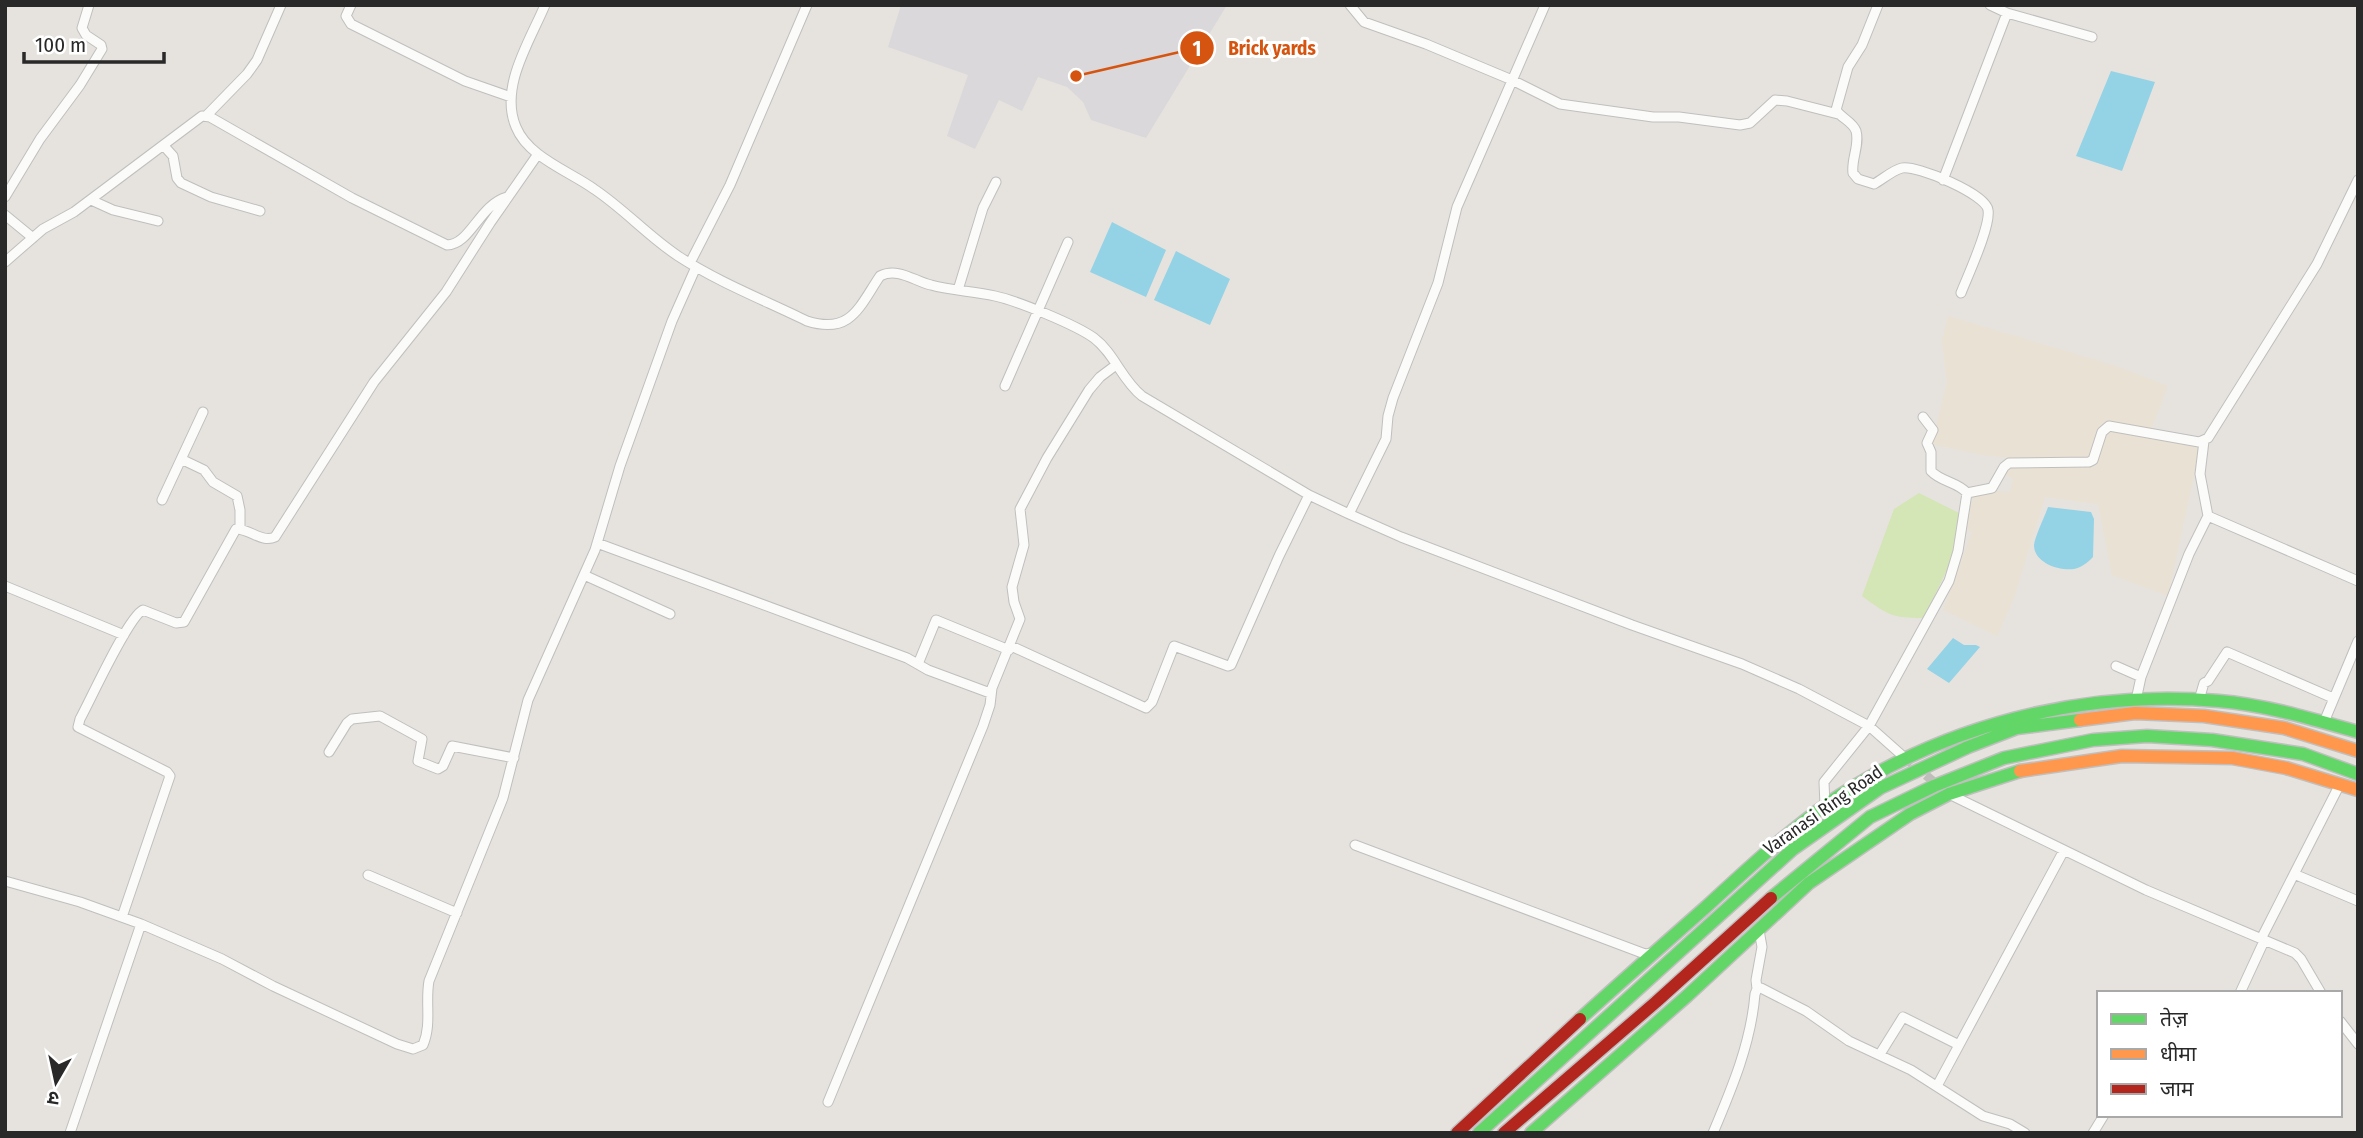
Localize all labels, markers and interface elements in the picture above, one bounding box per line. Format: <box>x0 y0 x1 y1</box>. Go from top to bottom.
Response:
scale bar <box>24 21 164 65</box>
callout: Brick yards <box>1179 28 1330 68</box>
text: 100 m <box>35 32 86 58</box>
text: 1 <box>1193 36 1201 62</box>
text: Brick yards <box>1228 37 1316 60</box>
street label: Varanasi Ring Road <box>1759 761 1887 859</box>
legend <box>2097 991 2342 1117</box>
text: तेज़ <box>2160 1006 2188 1032</box>
text: धीमा <box>2160 1041 2197 1067</box>
north arrow <box>21 1047 91 1117</box>
text: जाम <box>2160 1076 2194 1102</box>
text: उ <box>45 1086 61 1111</box>

